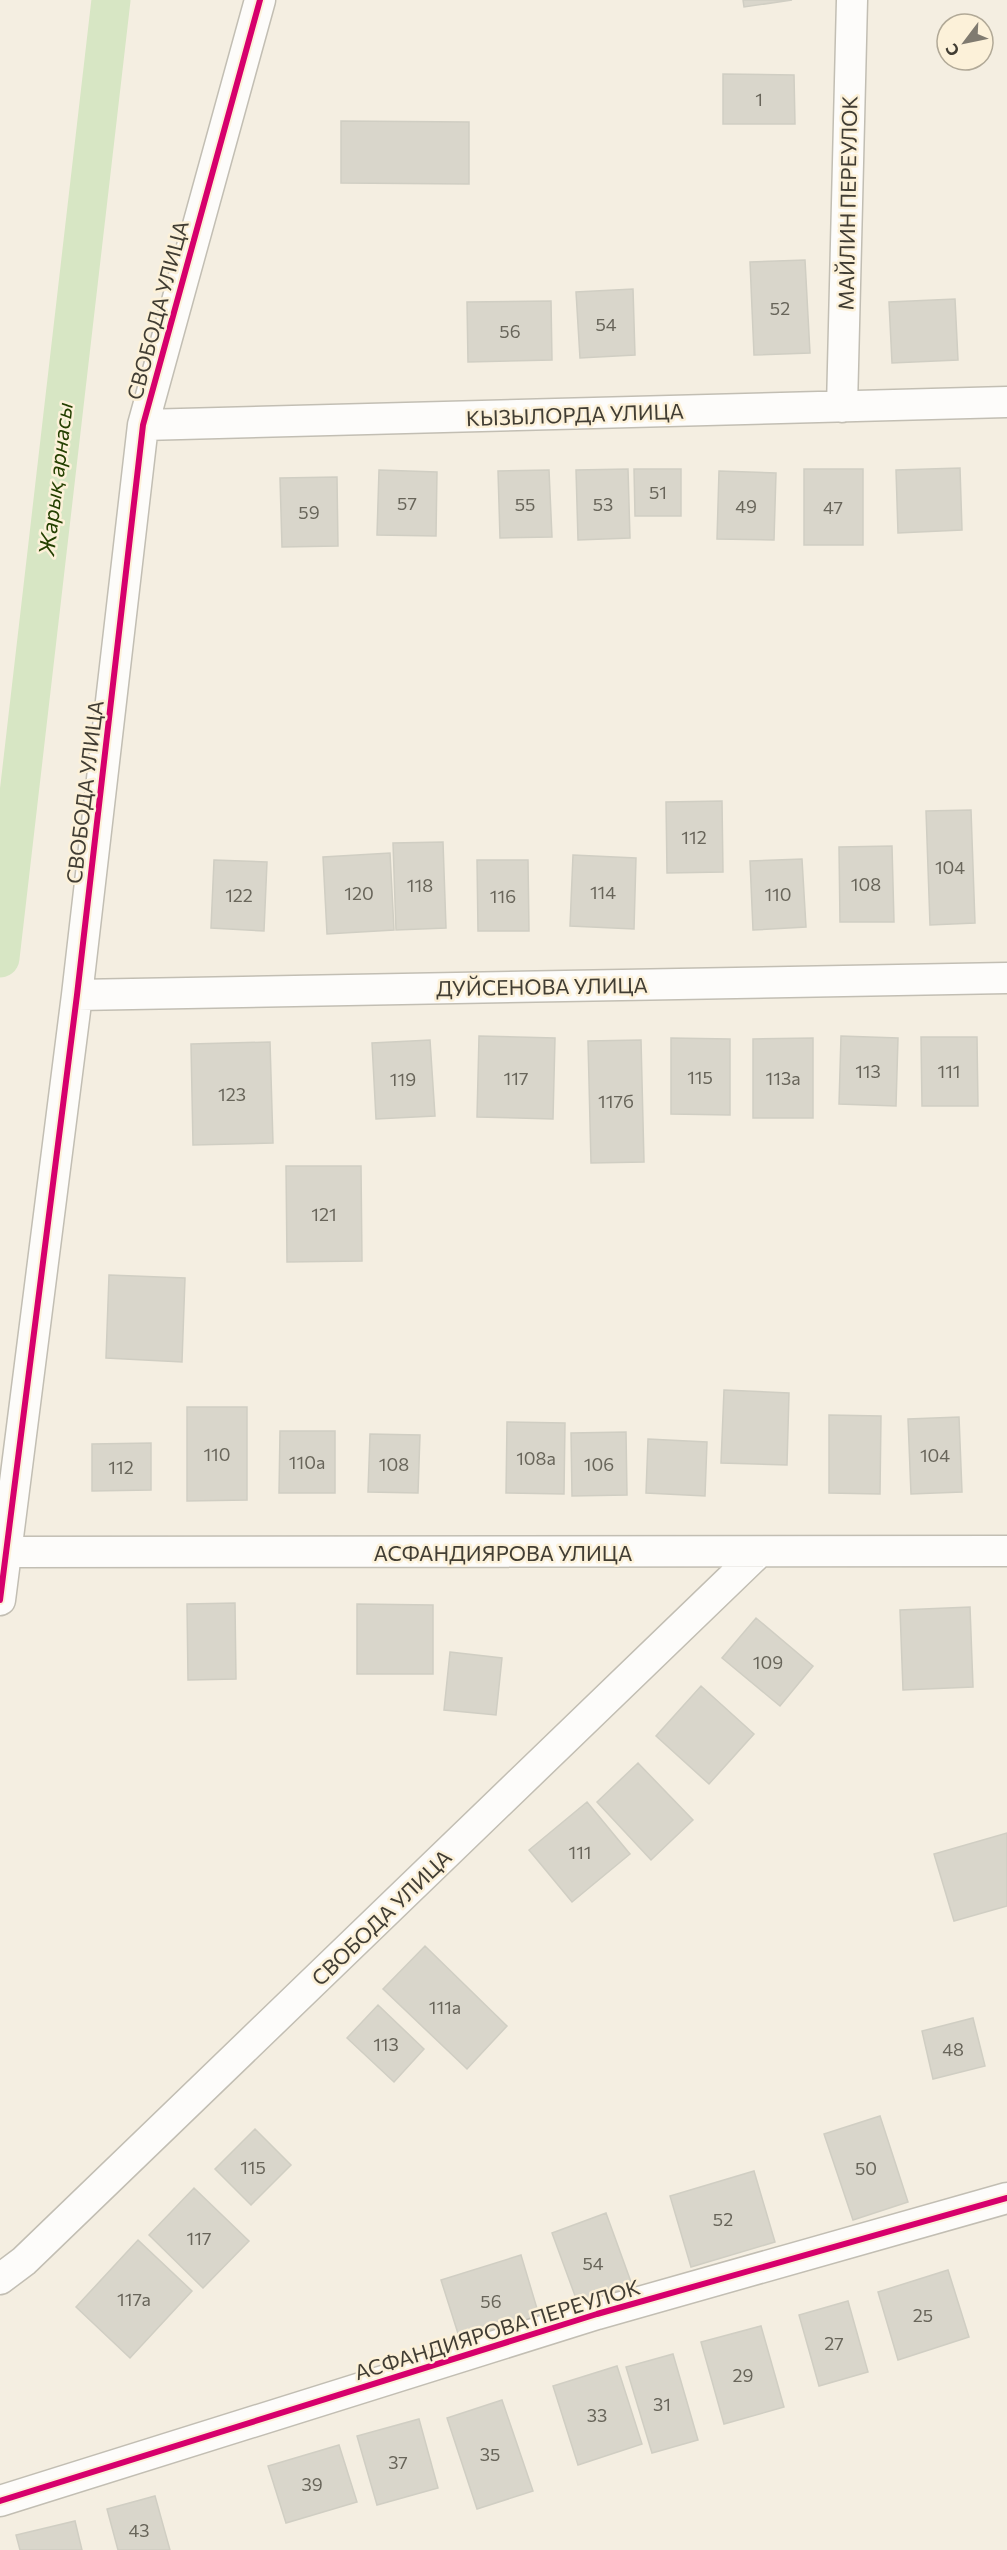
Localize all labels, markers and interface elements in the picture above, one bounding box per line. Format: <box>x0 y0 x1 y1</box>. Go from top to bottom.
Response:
north arrow <box>935 12 995 72</box>
text: С <box>941 40 963 60</box>
house number: 1 <box>755 88 763 110</box>
street label: МАЙЛИН ПЕРЕУЛОК <box>833 95 861 311</box>
street label: СВОБОДА УЛИЦА <box>121 218 193 402</box>
house number: 52 <box>770 297 790 319</box>
house number: 54 <box>595 313 617 335</box>
house number: 56 <box>499 320 521 342</box>
street label: КЫЗЫЛОРДА УЛИЦА <box>466 398 684 430</box>
water label: Жарық арнасы <box>32 401 78 558</box>
house number: 51 <box>649 481 667 503</box>
house number: 57 <box>397 492 417 514</box>
house number: 55 <box>515 493 535 515</box>
house number: 53 <box>593 493 613 515</box>
house number: 49 <box>735 495 757 517</box>
house number: 47 <box>823 496 843 518</box>
house number: 59 <box>298 501 320 523</box>
street label: СВОБОДА УЛИЦА <box>60 699 108 885</box>
house number: 112 <box>681 826 707 848</box>
house number: 104 <box>935 856 965 878</box>
house number: 108 <box>851 873 881 895</box>
house number: 118 <box>407 874 433 896</box>
house number: 114 <box>590 881 616 903</box>
house number: 120 <box>344 882 374 904</box>
house number: 110 <box>764 883 792 905</box>
house number: 122 <box>225 884 253 906</box>
house number: 116 <box>490 885 516 907</box>
street label: ДУЙСЕНОВА УЛИЦА <box>436 972 648 1000</box>
house number: 113 <box>855 1060 881 1082</box>
house number: 111 <box>937 1060 961 1082</box>
house number: 115 <box>687 1066 713 1088</box>
house number: 117 <box>504 1067 528 1089</box>
house number: 113а <box>766 1067 801 1089</box>
house number: 119 <box>390 1068 416 1090</box>
house number: 123 <box>218 1083 246 1105</box>
house number: 117б <box>598 1090 634 1112</box>
house number: 121 <box>311 1203 337 1225</box>
house number: 110 <box>203 1443 231 1465</box>
house number: 104 <box>920 1444 950 1466</box>
house number: 108а <box>516 1447 556 1469</box>
house number: 110а <box>289 1451 325 1473</box>
house number: 108 <box>379 1453 409 1475</box>
house number: 106 <box>584 1453 614 1475</box>
house number: 112 <box>108 1456 134 1478</box>
street label: АСФАНДИЯРОВА УЛИЦА <box>374 1540 632 1565</box>
house number: 109 <box>753 1651 783 1673</box>
house number: 111 <box>568 1841 592 1863</box>
street label: СВОБОДА УЛИЦА <box>306 1844 456 1990</box>
house number: 111а <box>429 1996 461 2018</box>
house number: 113 <box>373 2033 399 2055</box>
house number: 48 <box>942 2038 964 2060</box>
house number: 115 <box>240 2156 266 2178</box>
house number: 50 <box>855 2157 877 2179</box>
house number: 52 <box>713 2208 733 2230</box>
house number: 117 <box>187 2227 211 2249</box>
house number: 54 <box>582 2252 604 2274</box>
street label: АСФАНДИЯРОВА ПЕРЕУЛОК <box>351 2274 643 2384</box>
house number: 117а <box>117 2288 151 2310</box>
house number: 56 <box>480 2290 502 2312</box>
house number: 25 <box>913 2304 933 2326</box>
house number: 27 <box>824 2332 844 2354</box>
house number: 29 <box>733 2364 753 2386</box>
house number: 31 <box>653 2393 671 2415</box>
house number: 33 <box>587 2404 607 2426</box>
house number: 35 <box>480 2443 500 2465</box>
house number: 37 <box>388 2451 408 2473</box>
house number: 39 <box>301 2473 323 2495</box>
house number: 43 <box>128 2519 150 2541</box>

